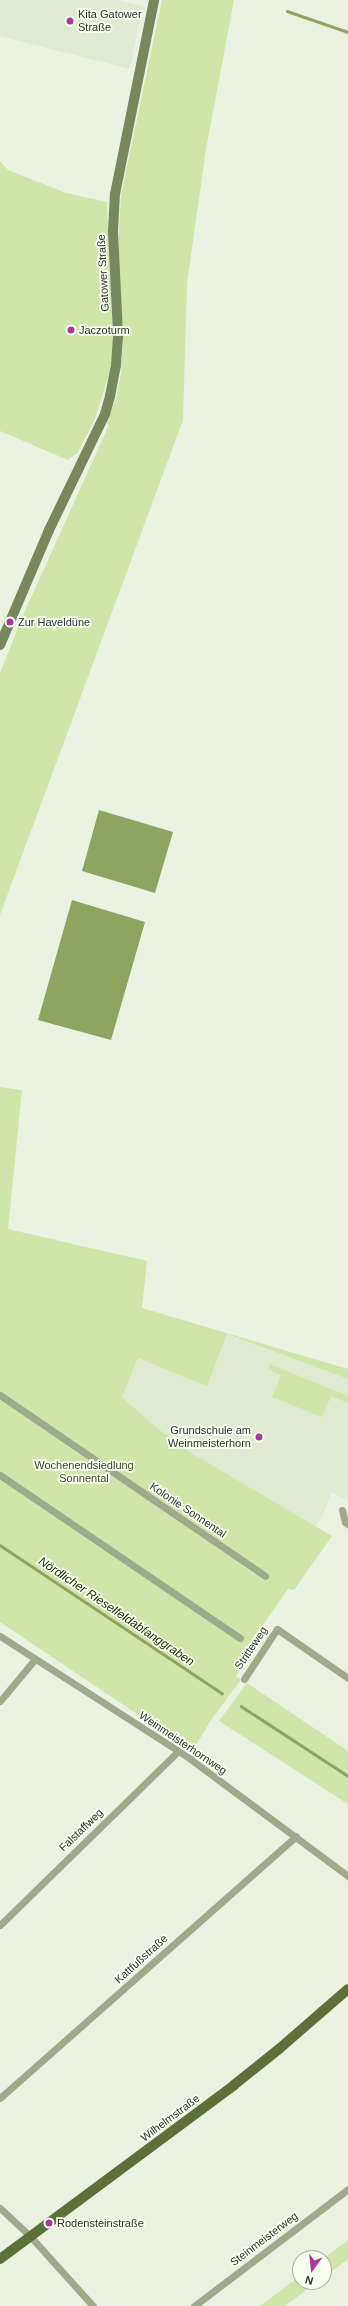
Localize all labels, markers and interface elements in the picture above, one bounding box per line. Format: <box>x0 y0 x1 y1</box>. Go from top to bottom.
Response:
place label: Kita Gatower Straße <box>78 8 142 34</box>
marker: Kita Gatower Straße <box>65 16 75 26</box>
street label: Gatower Straße <box>94 234 112 312</box>
place label: Jaczoturm <box>79 323 130 337</box>
marker: Jaczoturm <box>66 325 76 335</box>
place label: Zur Haveldüne <box>18 615 90 629</box>
marker: Zur Haveldüne <box>5 617 15 627</box>
place label: Grundschule am Weinmeisterhorn <box>168 1424 251 1450</box>
marker: Grundschule am Weinmeisterhorn <box>254 1432 264 1442</box>
park label: Wochenendsiedlung Sonnental <box>34 1459 134 1485</box>
street label: Kolonie Sonnental <box>147 1480 229 1540</box>
water label: Nördlicher Rieselfeldabfanggraben <box>35 1554 197 1670</box>
street label: Stritteweg <box>232 1624 270 1672</box>
street label: Weinmeisterhornweg <box>137 1709 229 1777</box>
street label: Falstaffweg <box>56 1806 106 1854</box>
street label: Kattfußstraße <box>112 1932 170 1986</box>
street label: Wilhelmstraße <box>138 2092 202 2144</box>
street label: Steinmeisterweg <box>228 2209 300 2269</box>
place label: Rodensteinstraße <box>57 2216 144 2230</box>
marker: Rodensteinstraße <box>44 2218 54 2228</box>
north arrow <box>292 2250 332 2290</box>
text: N <box>304 2274 315 2287</box>

